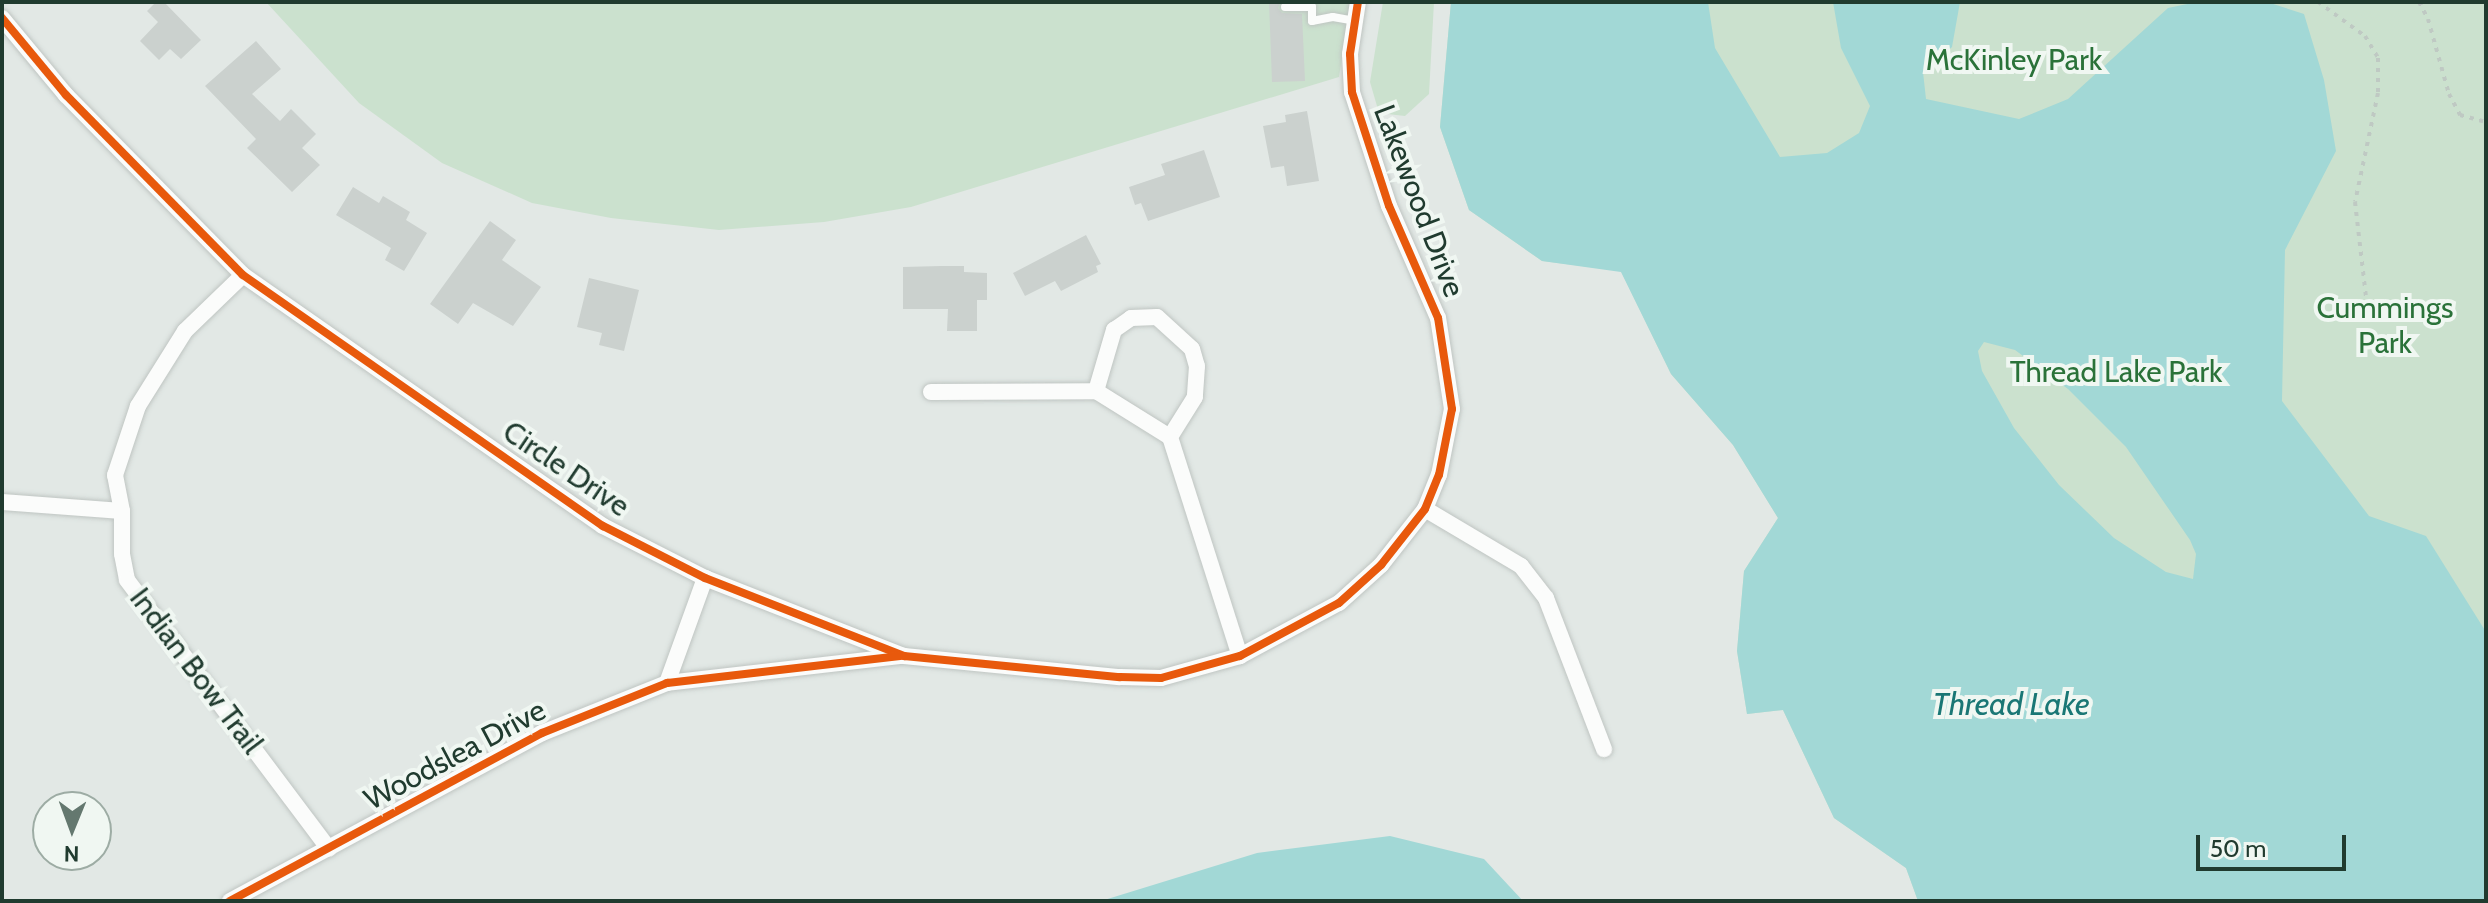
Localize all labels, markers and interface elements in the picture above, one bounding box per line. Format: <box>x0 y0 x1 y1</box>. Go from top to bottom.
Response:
park label: McKinley Park <box>1926 42 2102 78</box>
street label: Lakewood Drive <box>1366 100 1472 302</box>
park label: Cummings Park <box>2317 290 2453 360</box>
park label: Thread Lake Park <box>2010 354 2222 390</box>
street label: Circle Drive <box>496 414 636 524</box>
street label: Indian Bow Trail <box>122 581 270 761</box>
water label: Thread Lake <box>1932 685 2090 723</box>
street label: Woodslea Drive <box>358 692 552 818</box>
north arrow <box>32 791 112 871</box>
scale bar <box>2200 819 2350 869</box>
text: 50 m <box>2210 834 2266 863</box>
text: N <box>64 840 80 867</box>

